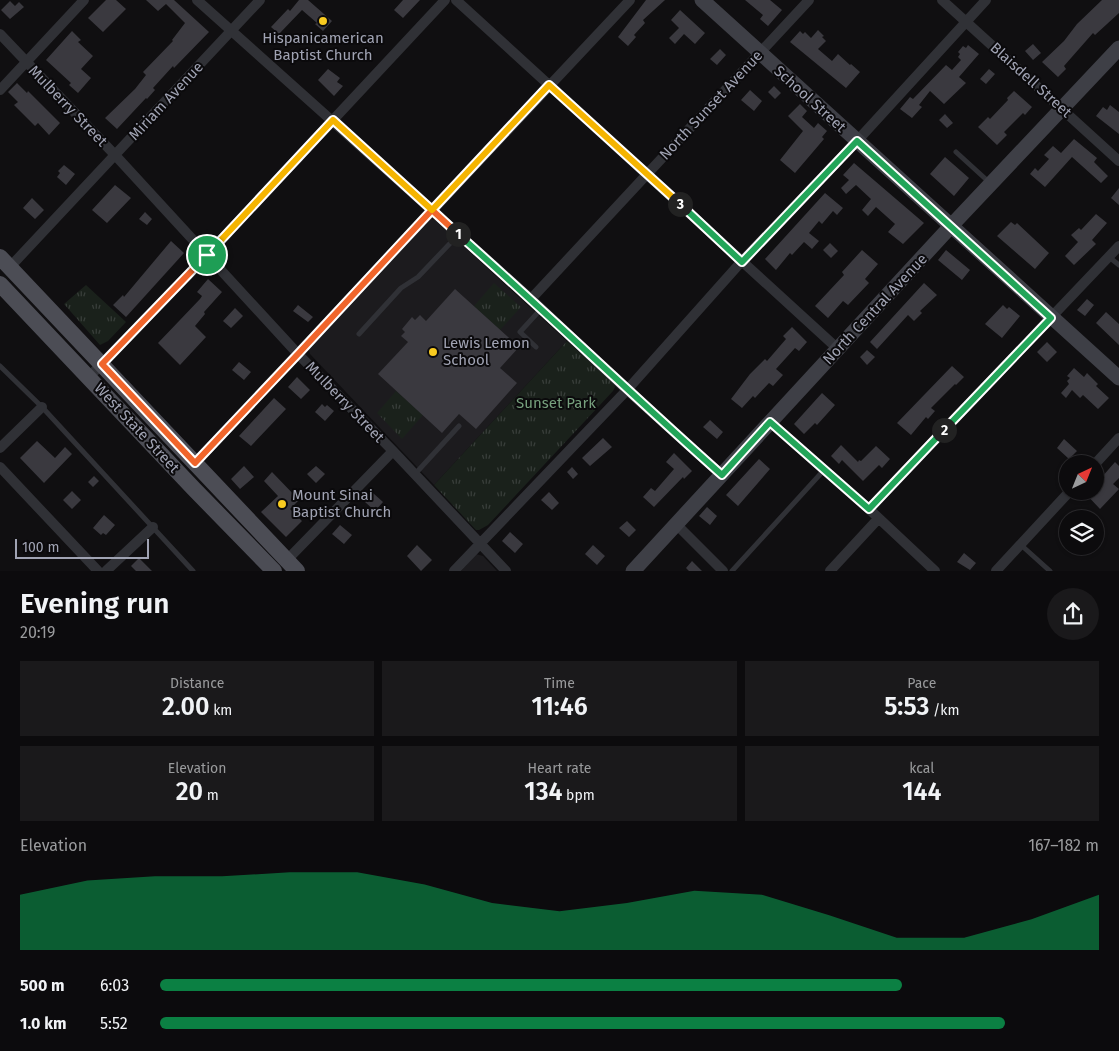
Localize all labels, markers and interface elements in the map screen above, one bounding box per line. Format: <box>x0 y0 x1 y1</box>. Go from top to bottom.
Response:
marker: Hispanicamerican Baptist Church <box>317 15 329 27</box>
place label: Hispanicamerican Baptist Church <box>262 29 384 64</box>
street label: Blaisdell Street <box>987 39 1076 122</box>
street label: North Sunset Avenue <box>656 47 766 163</box>
street label: Miriam Avenue <box>125 58 207 144</box>
street label: Mulberry Street <box>25 62 112 151</box>
street label: School Street <box>770 62 850 136</box>
pin: 3 <box>668 192 692 216</box>
text: 3 <box>677 196 684 213</box>
pin: 1 <box>446 222 470 246</box>
text: 1 <box>455 226 462 243</box>
pin <box>186 234 228 276</box>
icon: arrive <box>193 241 221 269</box>
street label: North Central Avenue <box>819 250 931 368</box>
place label: Lewis Lemon School <box>443 334 530 369</box>
marker: Lewis Lemon School <box>427 346 439 358</box>
street label: Mulberry Street <box>302 358 389 447</box>
street label: West State Street <box>91 379 184 477</box>
park label: Sunset Park <box>516 394 596 412</box>
pin: 2 <box>932 418 956 442</box>
text: 2 <box>941 422 948 439</box>
north arrow <box>1059 455 1104 500</box>
map controls <box>1059 455 1104 555</box>
place label: Mount Sinai Baptist Church <box>292 486 391 521</box>
marker: Mount Sinai Baptist Church <box>276 498 288 510</box>
button: layers <box>1059 510 1104 555</box>
scale bar <box>15 536 149 559</box>
text: 100 m <box>22 539 59 556</box>
text: Evening run <box>20 587 169 620</box>
button: share <box>1047 588 1099 640</box>
text: 20:19 <box>20 623 55 642</box>
text: Distance <box>170 675 224 692</box>
text: Time <box>544 675 575 692</box>
text: Pace <box>907 675 936 692</box>
text: 2.00 <box>162 692 209 722</box>
text: 11:46 <box>531 692 588 722</box>
text: 5:53 <box>884 692 929 722</box>
text: km <box>209 702 232 719</box>
text: /km <box>929 702 960 719</box>
text: Elevation <box>168 760 227 777</box>
text: Heart rate <box>528 760 591 777</box>
text: kcal <box>909 760 934 777</box>
text: 20 <box>176 777 203 807</box>
text: 134 <box>524 777 562 807</box>
text: 144 <box>902 777 941 807</box>
text: m <box>203 787 219 804</box>
text: bpm <box>562 787 595 804</box>
text: Elevation <box>20 836 87 855</box>
text: 167–182 m <box>1028 836 1099 855</box>
text: 500 m <box>20 976 65 995</box>
text: 6:03 <box>100 976 129 995</box>
text: 1.0 km <box>20 1014 67 1033</box>
text: 5:52 <box>100 1014 128 1033</box>

